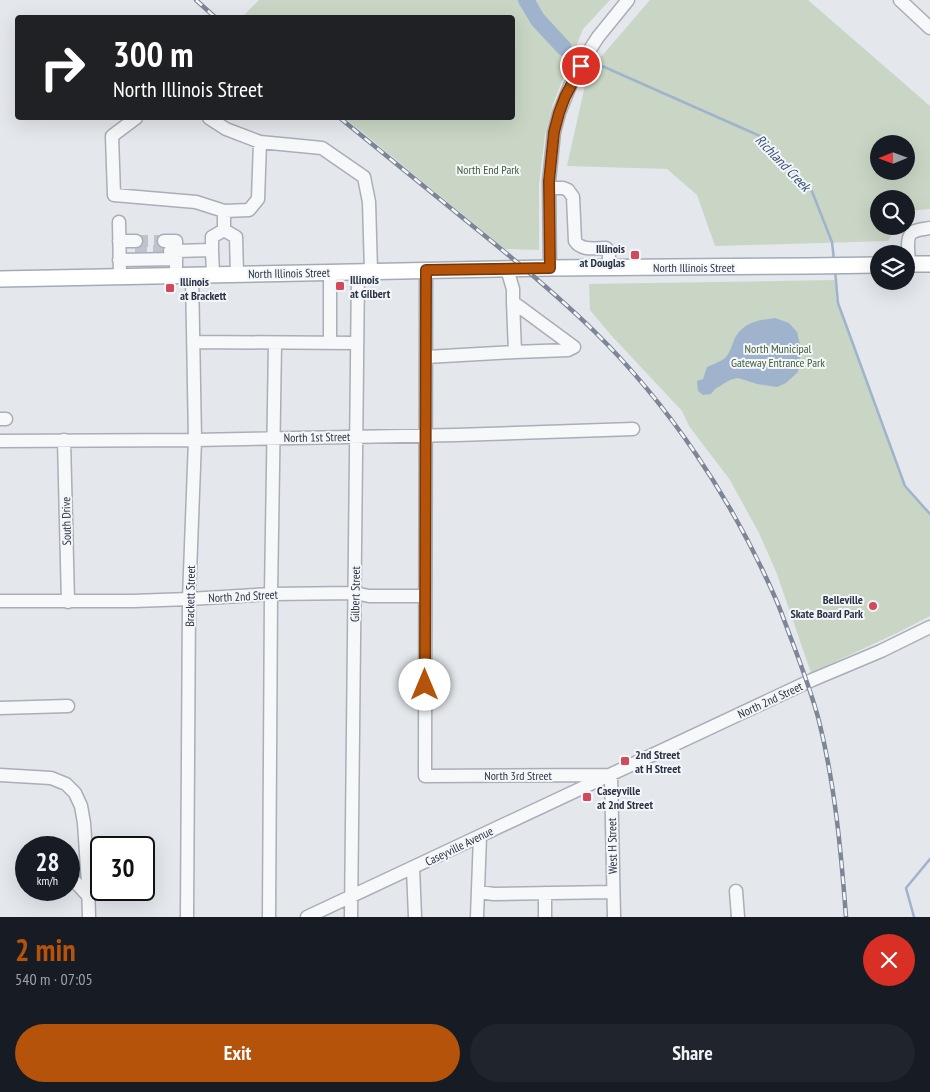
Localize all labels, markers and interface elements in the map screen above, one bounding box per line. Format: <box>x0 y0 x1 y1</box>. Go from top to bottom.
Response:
text: 300 m <box>113 31 194 77</box>
icon: right <box>30 35 95 100</box>
pin <box>560 45 602 87</box>
icon: arrive <box>567 52 595 80</box>
text: North Illinois Street <box>113 75 263 103</box>
water label: Richland Creek <box>752 131 816 196</box>
north arrow <box>870 135 915 180</box>
map controls <box>870 135 915 290</box>
park label: North End Park <box>457 162 520 177</box>
button: search <box>870 190 915 235</box>
place label: Illinois at Douglas <box>580 241 625 270</box>
button: layers <box>870 245 915 290</box>
marker: Illinois at Douglas <box>629 249 641 261</box>
street label: North Illinois Street <box>653 260 736 275</box>
street label: North Illinois Street <box>248 265 331 281</box>
place label: Illinois at Gilbert <box>350 272 391 301</box>
place label: Illinois at Brackett <box>180 274 227 303</box>
marker: Illinois at Gilbert <box>334 280 346 292</box>
marker: Illinois at Brackett <box>164 282 176 294</box>
park label: North Municipal Gateway Entrance Park <box>731 341 825 370</box>
street label: North 1st Street <box>284 429 351 445</box>
street label: South Drive <box>58 497 74 545</box>
street label: Brackett Street <box>182 564 198 627</box>
street label: Gilbert Street <box>347 565 363 622</box>
street label: North 2nd Street <box>208 587 279 605</box>
place label: Belleville Skate Board Park <box>790 592 863 621</box>
marker: Belleville Skate Board Park <box>867 600 879 612</box>
position arrow <box>398 658 450 710</box>
street label: North 2nd Street <box>735 678 805 722</box>
place label: 2nd Street at H Street <box>635 747 681 776</box>
marker: 2nd Street at H Street <box>619 755 631 767</box>
street label: North 3rd Street <box>484 768 553 783</box>
place label: Caseyville at 2nd Street <box>597 783 653 812</box>
marker: Caseyville at 2nd Street <box>581 791 593 803</box>
street label: West H Street <box>604 817 620 874</box>
street label: Caseyville Avenue <box>422 823 496 869</box>
speed limit sign: 30 <box>90 836 155 901</box>
text: 28 <box>36 846 59 878</box>
text: km/h <box>37 873 58 888</box>
text: 2 min <box>15 930 76 969</box>
button: close <box>863 934 915 986</box>
text: 540 m · 07:05 <box>15 969 93 989</box>
button: Exit <box>15 1024 460 1082</box>
button: Share <box>470 1024 915 1082</box>

